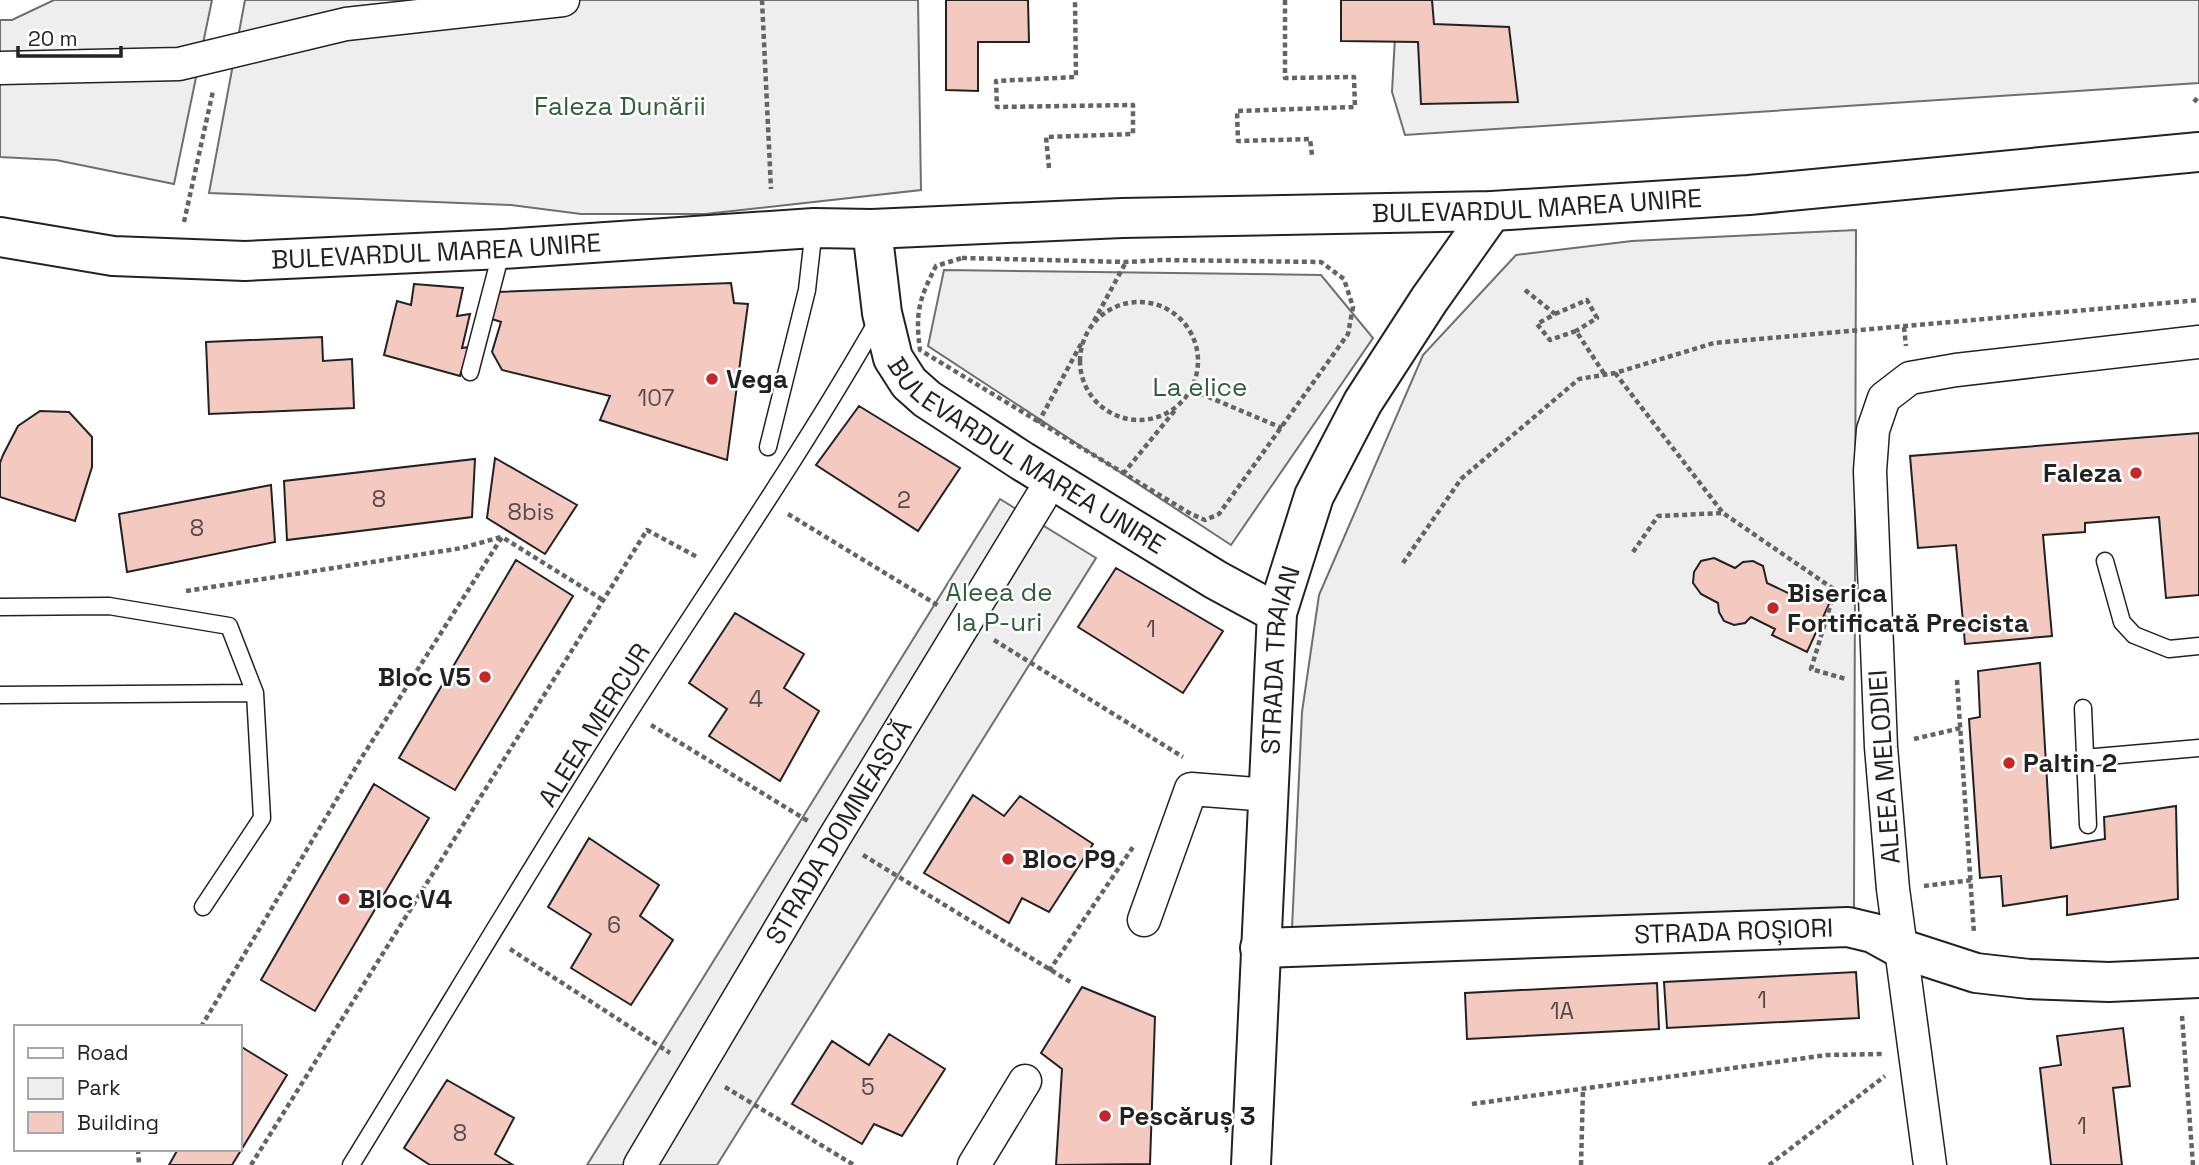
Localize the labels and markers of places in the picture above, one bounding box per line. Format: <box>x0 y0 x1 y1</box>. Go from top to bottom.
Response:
place label: Vega <box>726 362 788 396</box>
marker: Vega <box>704 371 720 387</box>
place label: Faleza <box>2043 456 2122 490</box>
marker: Faleza <box>2128 465 2144 481</box>
place label: Biserica Fortificată Precista <box>1787 576 2029 640</box>
marker: Biserica Fortificată Precista <box>1765 600 1781 616</box>
place label: Bloc V5 <box>378 660 471 694</box>
marker: Bloc V5 <box>477 669 493 685</box>
place label: Paltin 2 <box>2023 746 2117 780</box>
marker: Paltin 2 <box>2001 755 2017 771</box>
place label: Bloc P9 <box>1022 842 1116 876</box>
marker: Bloc P9 <box>1000 851 1016 867</box>
place label: Bloc V4 <box>358 882 452 916</box>
marker: Bloc V4 <box>336 891 352 907</box>
place label: Pescăruș 3 <box>1119 1099 1256 1133</box>
marker: Pescăruș 3 <box>1097 1108 1113 1124</box>

